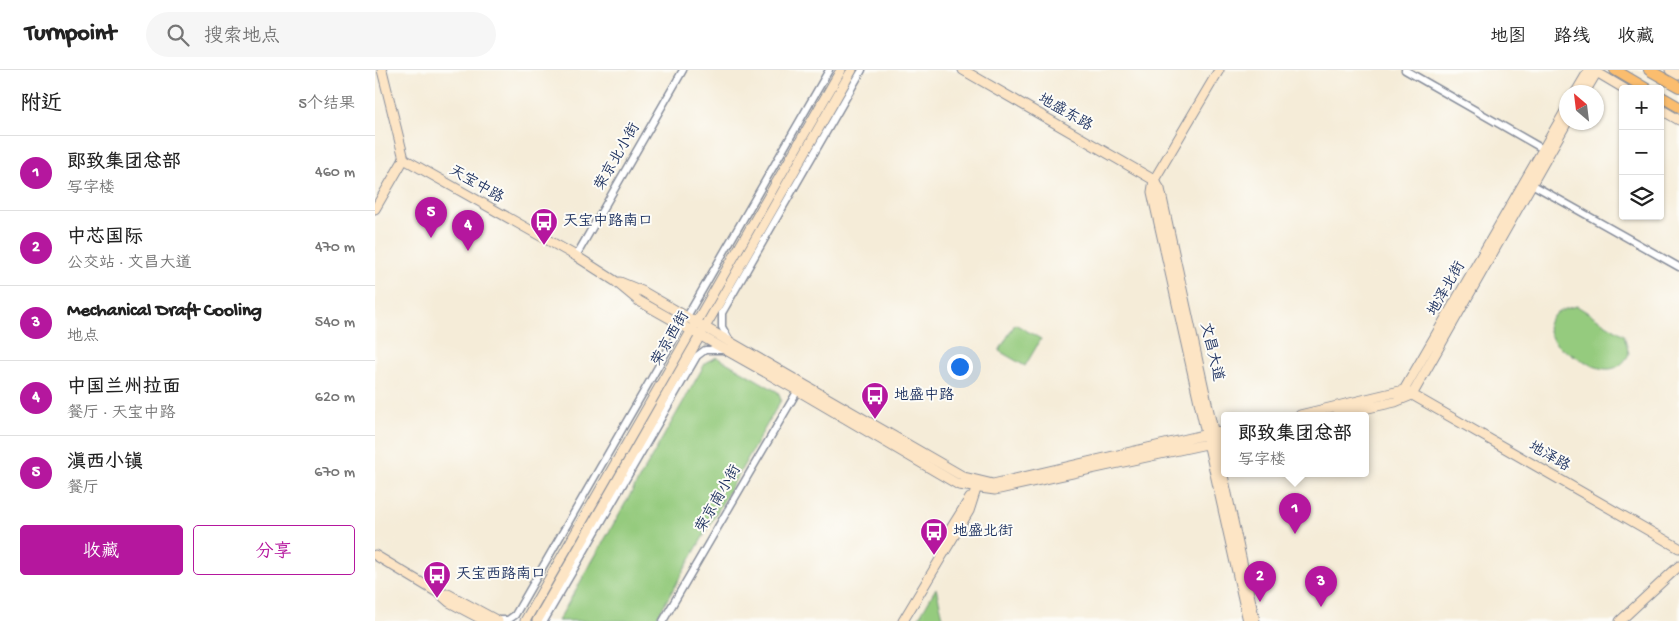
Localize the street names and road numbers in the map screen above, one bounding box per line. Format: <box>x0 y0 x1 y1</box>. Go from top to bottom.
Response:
street label: 地盛东路 <box>1035 90 1095 136</box>
street label: 荣京北小街 <box>591 120 645 194</box>
street label: 天宝中路 <box>446 162 506 208</box>
street label: 地泽北街 <box>1424 259 1470 319</box>
street label: 荣京西街 <box>648 309 694 369</box>
street label: 文昌大道 <box>1195 321 1227 383</box>
street label: 地泽路 <box>1525 438 1573 476</box>
street label: 荣京南小街 <box>692 462 746 536</box>

